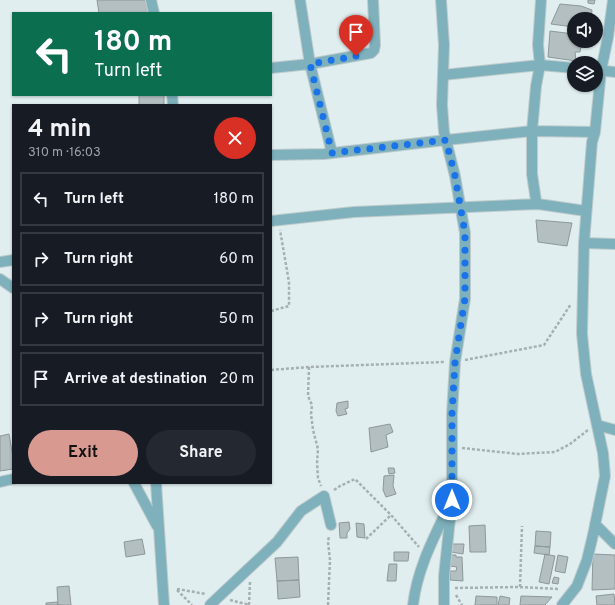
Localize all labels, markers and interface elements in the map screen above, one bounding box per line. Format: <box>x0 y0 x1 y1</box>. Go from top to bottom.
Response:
map controls <box>567 12 603 92</box>
button: sound <box>567 12 603 48</box>
pin <box>339 15 373 56</box>
icon: arrive <box>345 21 367 43</box>
text: 180 m <box>94 25 172 61</box>
icon: left <box>28 28 80 80</box>
button: layers <box>567 56 603 92</box>
text: Turn left <box>94 60 162 83</box>
text: 4 min <box>28 115 91 145</box>
button: close <box>214 117 256 159</box>
text: 310 m · 16:03 <box>28 145 101 161</box>
icon: left <box>30 188 52 210</box>
text: Turn left <box>64 190 124 209</box>
text: 180 m <box>214 190 254 209</box>
icon: right <box>30 248 52 270</box>
text: Turn right <box>64 250 133 269</box>
text: 60 m <box>219 250 254 269</box>
icon: right <box>30 308 52 330</box>
text: Turn right <box>64 310 133 329</box>
text: 50 m <box>219 310 254 329</box>
icon: arrive <box>30 368 52 390</box>
text: Arrive at destination <box>64 370 207 389</box>
text: 20 m <box>219 370 254 389</box>
button: Exit <box>28 430 138 476</box>
button: Share <box>146 430 256 476</box>
position arrow <box>431 479 473 521</box>

